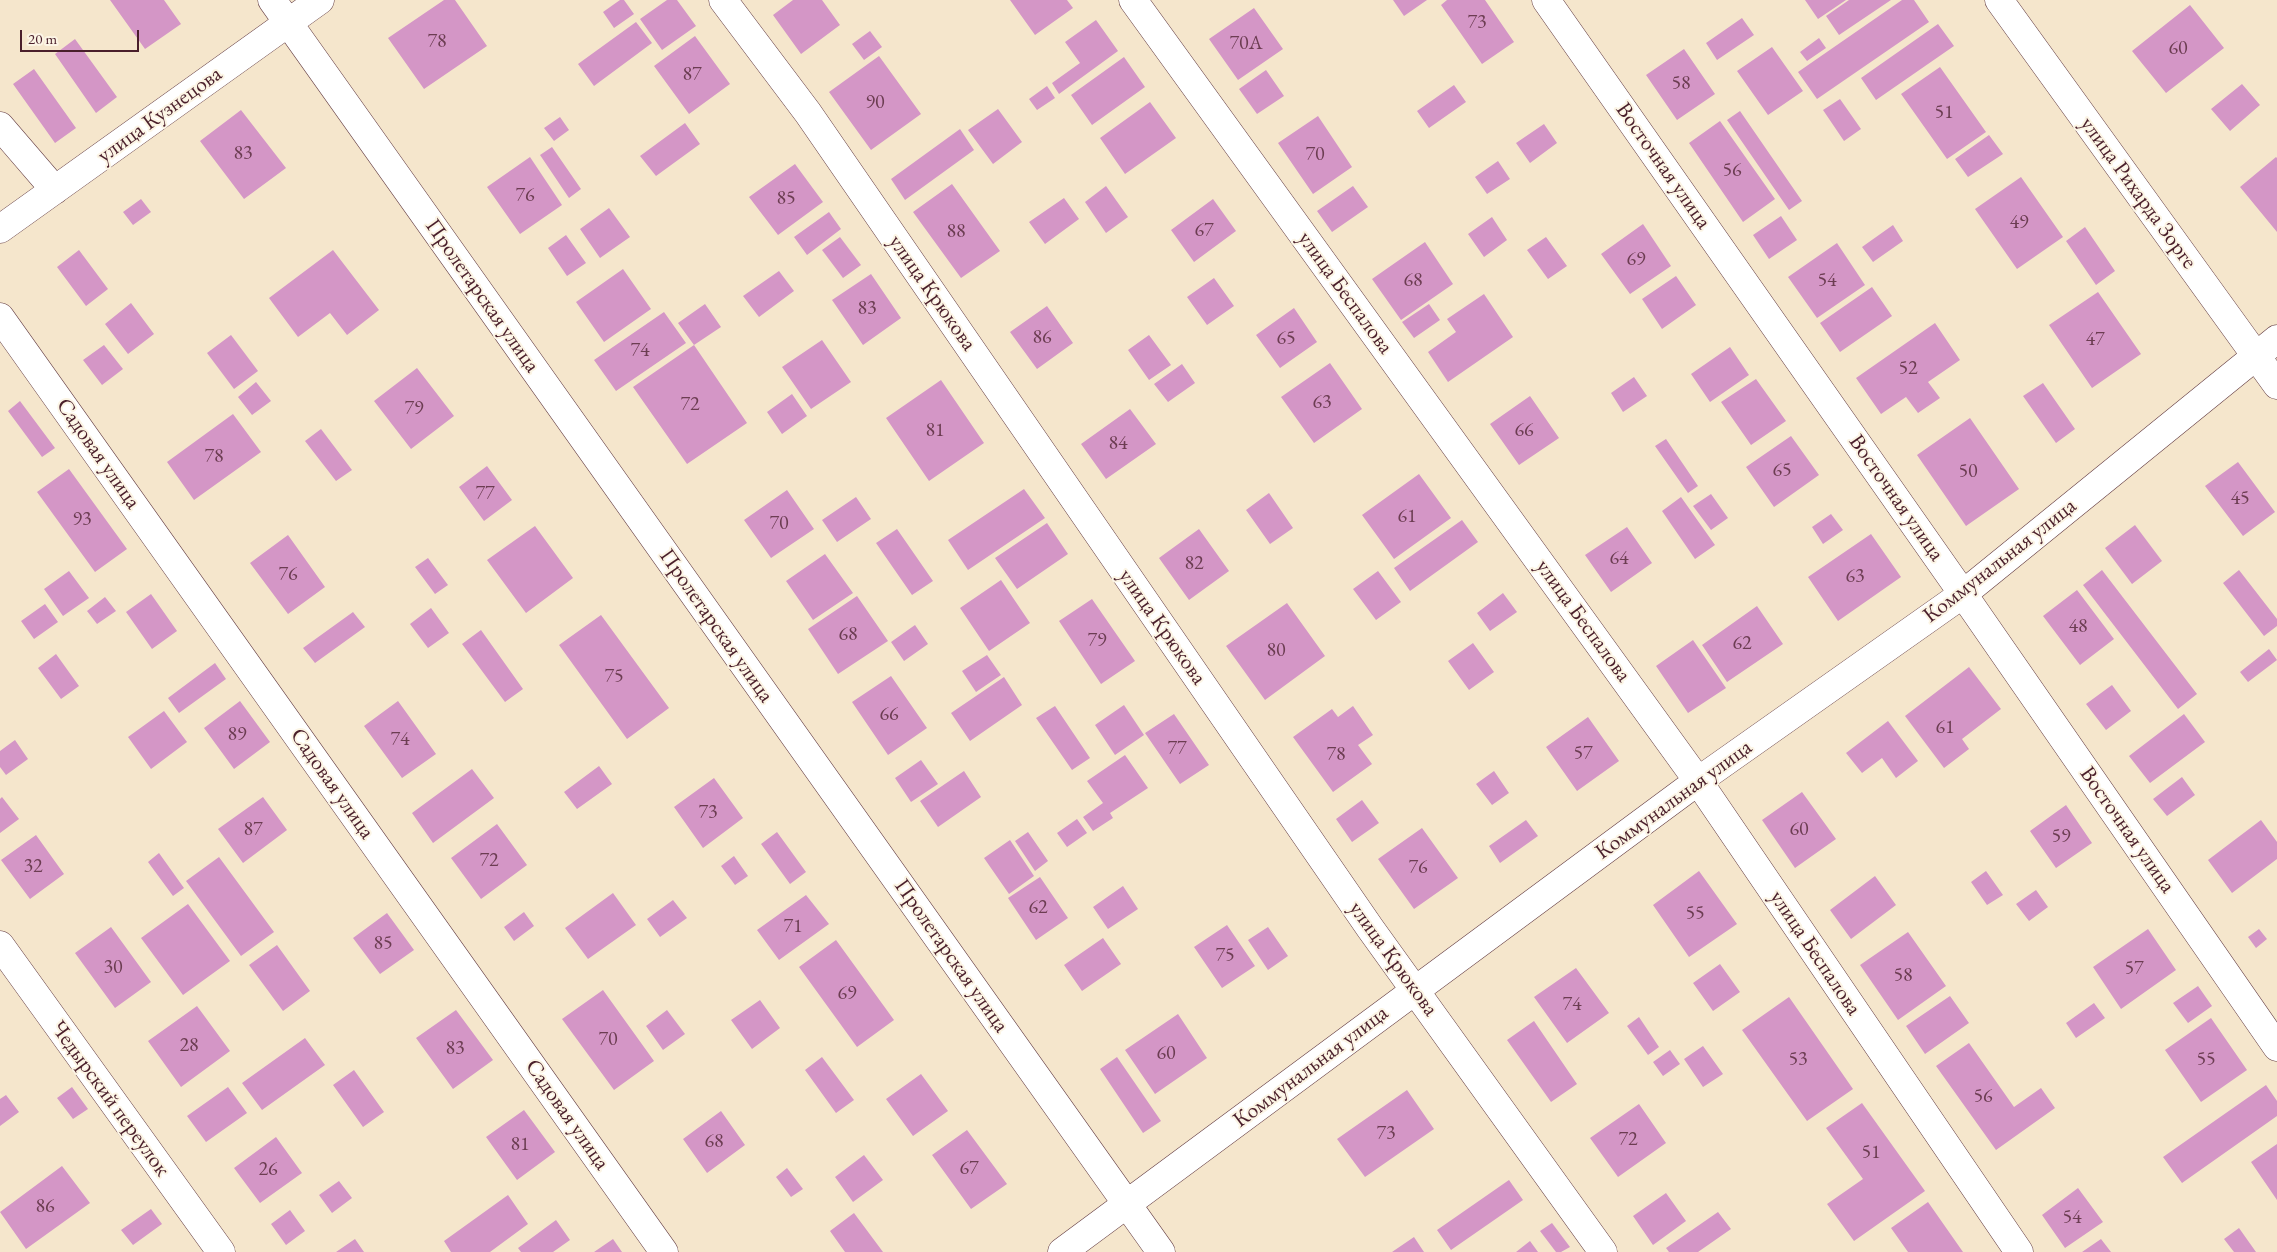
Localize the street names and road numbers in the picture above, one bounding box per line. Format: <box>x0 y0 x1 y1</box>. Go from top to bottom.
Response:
street label: улица Кузнецова <box>93 61 227 169</box>
street label: Восточная улица <box>1610 98 1716 234</box>
street label: улица Рихарда Зорге <box>2074 112 2202 274</box>
street label: Пролетарская улица <box>419 214 545 378</box>
street label: улица Беспалова <box>1292 227 1398 359</box>
street label: улица Крюкова <box>882 230 982 356</box>
street label: Садовая улица <box>50 394 146 514</box>
street label: Восточная улица <box>1843 430 1949 566</box>
street label: Коммунальная улица <box>1918 493 2082 629</box>
street label: Пролетарская улица <box>653 544 779 708</box>
street label: улица Беспалова <box>1530 555 1636 687</box>
street label: улица Крюкова <box>1112 564 1212 690</box>
street label: Садовая улица <box>284 724 380 844</box>
street label: Коммунальная улица <box>1591 734 1757 866</box>
street label: Восточная улица <box>2074 762 2180 898</box>
street label: Пролетарская улица <box>888 874 1014 1038</box>
street label: улица Беспалова <box>1763 885 1867 1021</box>
street label: улица Крюкова <box>1343 897 1443 1021</box>
street label: Коммунальная улица <box>1228 1000 1394 1134</box>
street label: Чедырский переулок <box>45 1016 175 1182</box>
street label: Садовая улица <box>519 1055 615 1175</box>

